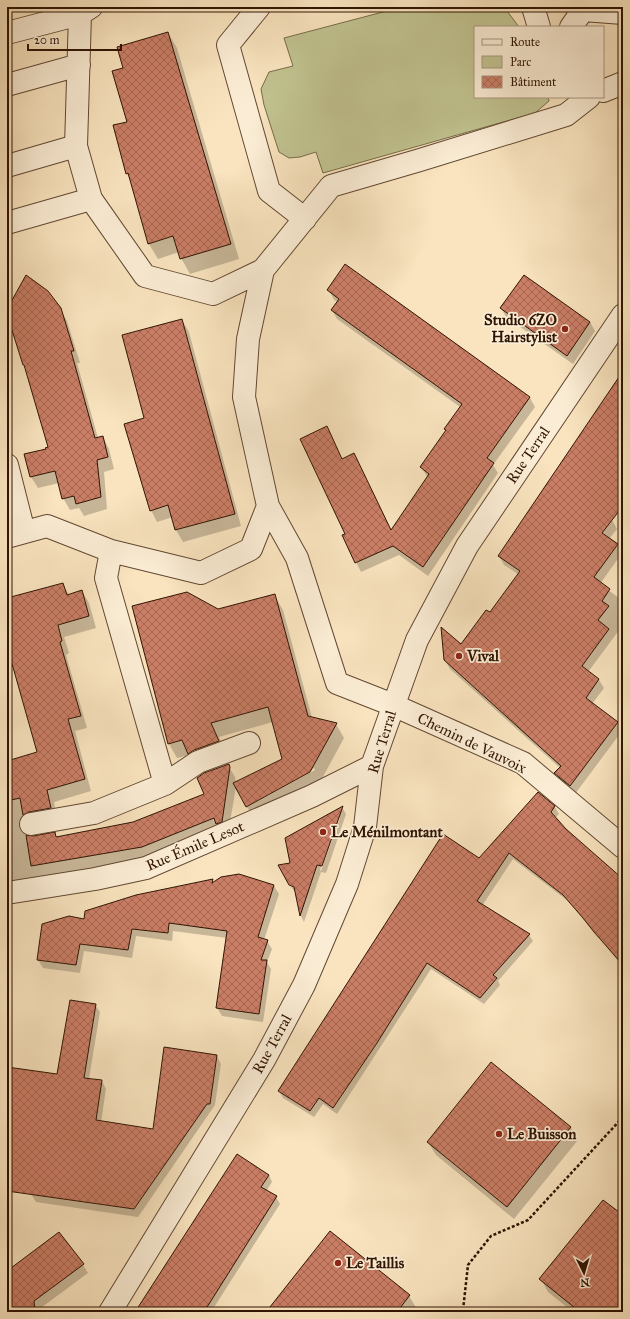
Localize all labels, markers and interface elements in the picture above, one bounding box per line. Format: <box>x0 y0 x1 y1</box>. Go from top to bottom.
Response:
scale bar <box>28 26 121 52</box>
legend <box>474 26 604 98</box>
text: 20 m <box>34 33 60 47</box>
text: Route <box>510 35 540 49</box>
text: Parc <box>510 55 531 69</box>
text: Bâtiment <box>510 75 557 89</box>
place label: Studio 6ZO Hairstylist <box>484 311 558 347</box>
marker: Studio 6ZO Hairstylist <box>560 324 570 334</box>
street label: Rue Terral <box>502 422 554 487</box>
place label: Vival <box>466 647 500 665</box>
marker: Vival <box>454 651 464 661</box>
street label: Rue Terral <box>364 707 400 776</box>
street label: Chemin de Vauvoix <box>415 709 530 777</box>
street label: Rue Émile Lesot <box>143 816 247 875</box>
place label: Le Ménilmontant <box>331 823 443 841</box>
marker: Le Ménilmontant <box>318 827 328 837</box>
street label: Rue Terral <box>248 1010 296 1077</box>
place label: Le Buisson <box>507 1125 577 1143</box>
marker: Le Buisson <box>494 1129 504 1139</box>
north arrow <box>564 1253 604 1293</box>
place label: Le Taillis <box>346 1254 405 1272</box>
marker: Le Taillis <box>333 1258 343 1268</box>
text: N <box>579 1276 590 1289</box>

